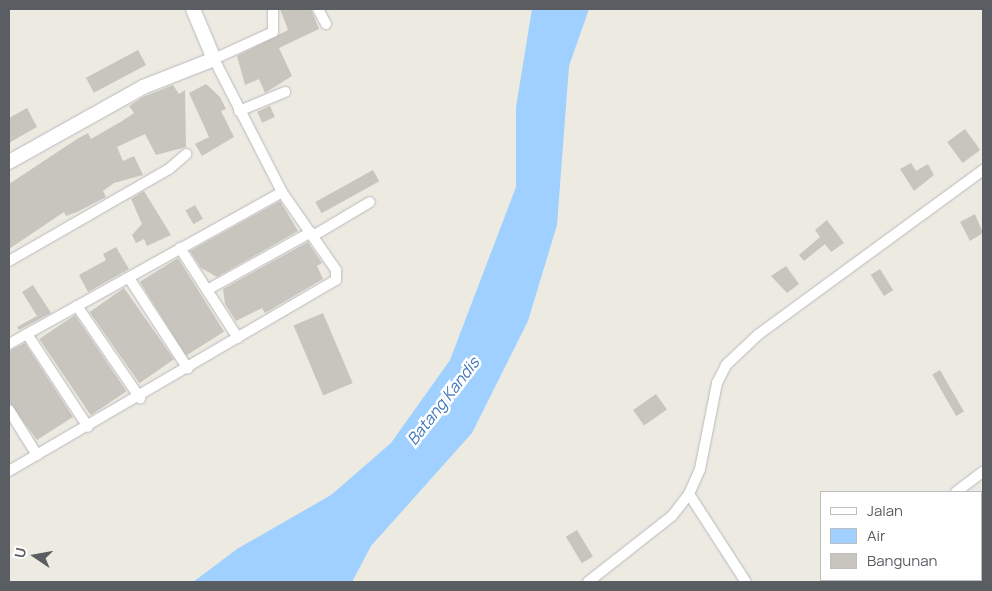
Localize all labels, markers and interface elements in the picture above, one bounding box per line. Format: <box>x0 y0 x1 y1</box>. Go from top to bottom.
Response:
water label: Batang Kandis <box>403 353 483 449</box>
legend <box>820 491 982 581</box>
text: Jalan <box>867 500 903 521</box>
text: Air <box>867 525 885 546</box>
north arrow <box>10 531 60 581</box>
text: U <box>9 546 30 560</box>
text: Bangunan <box>867 550 937 571</box>

